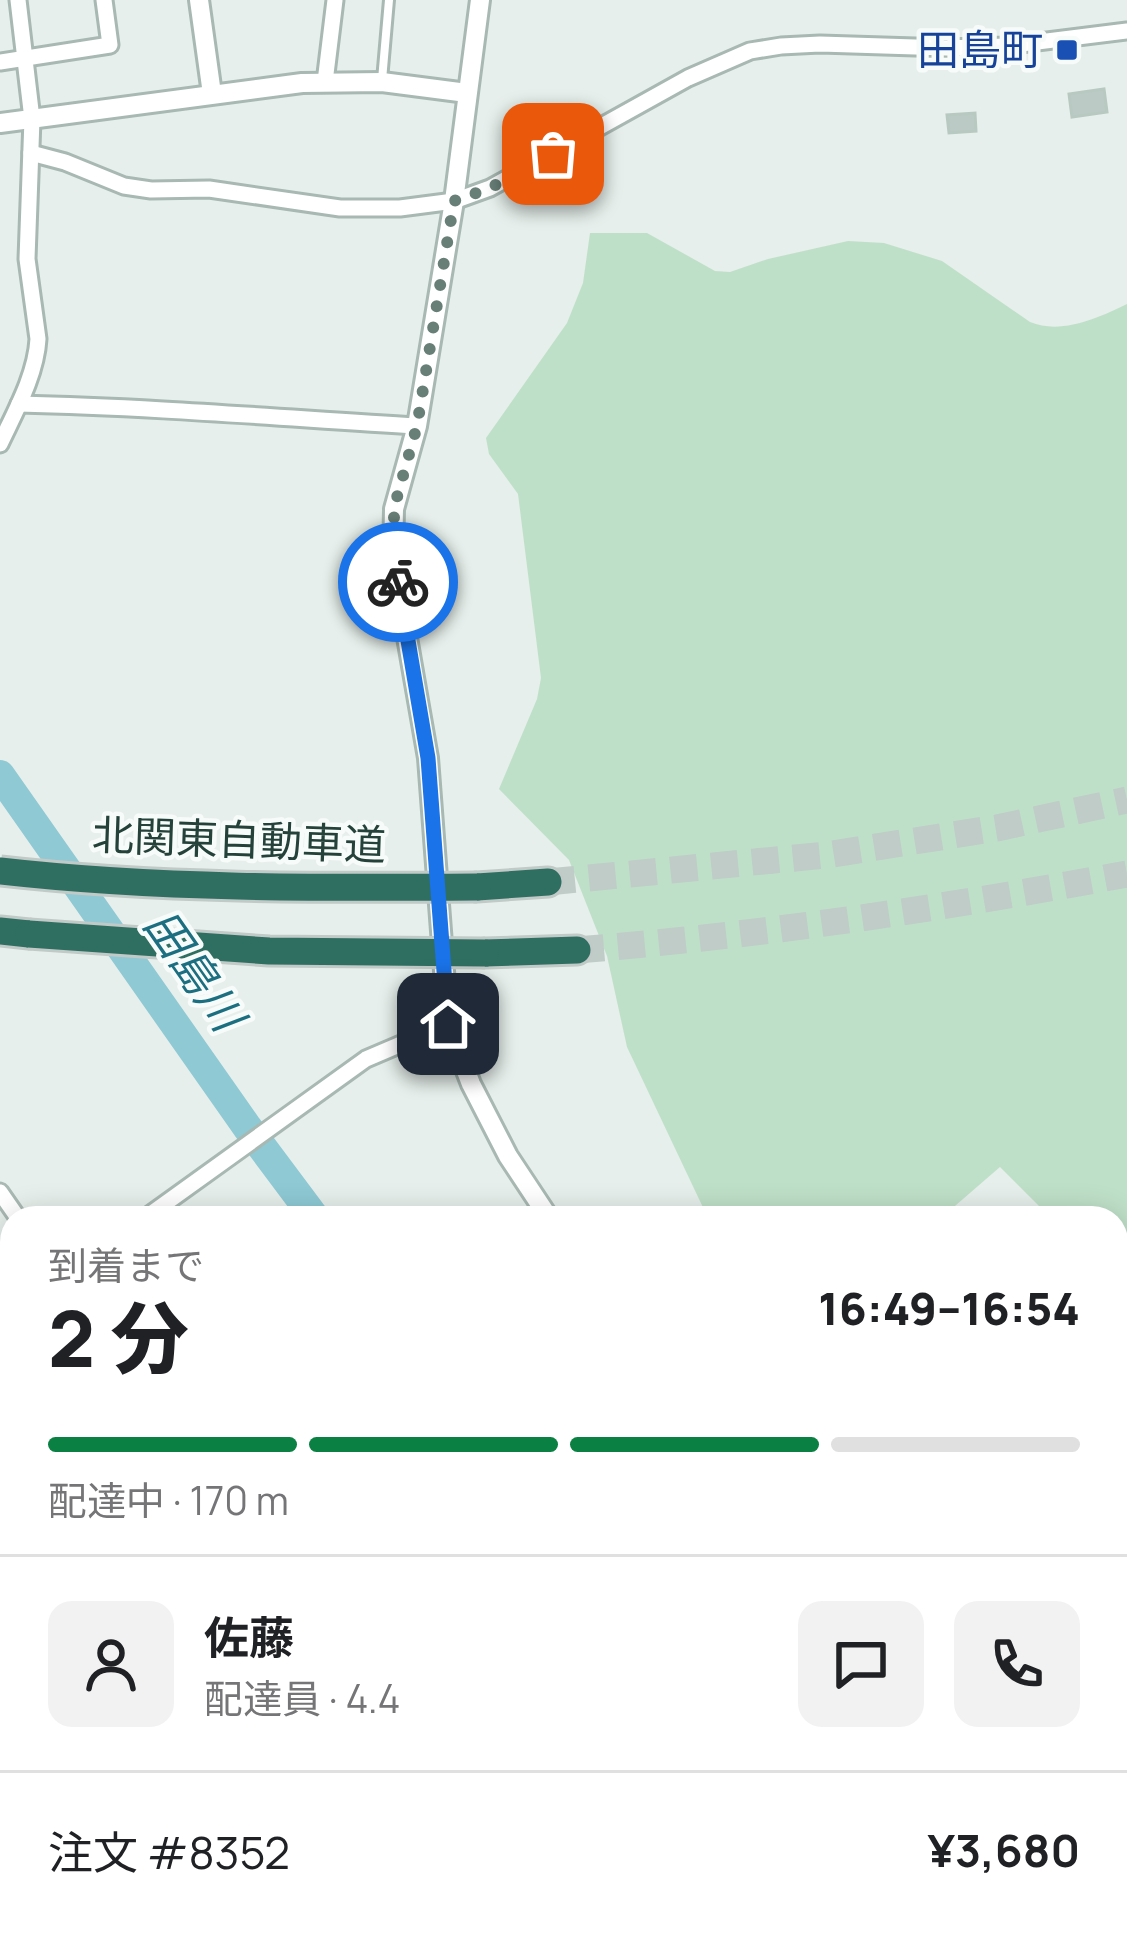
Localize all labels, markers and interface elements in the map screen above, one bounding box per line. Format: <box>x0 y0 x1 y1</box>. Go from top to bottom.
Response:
place label: 田島町 <box>917 20 1043 78</box>
marker: 田島町 <box>1054 37 1080 63</box>
pin <box>502 103 604 205</box>
icon: bag <box>520 121 586 187</box>
courier <box>338 522 458 642</box>
icon: bike <box>365 549 431 615</box>
street label: 北関東自動車道 <box>91 805 387 873</box>
water label: 田島川 <box>131 896 261 1046</box>
pin <box>397 973 499 1075</box>
icon: home <box>415 991 481 1057</box>
text: 到着まで <box>48 1238 204 1292</box>
text: 16:49–16:54 <box>818 1277 1080 1339</box>
text: 2 分 <box>48 1284 189 1390</box>
text: 配達中 · 170 m <box>48 1473 289 1527</box>
button: person <box>48 1601 174 1727</box>
button: chat <box>798 1601 924 1727</box>
button: phone <box>954 1601 1080 1727</box>
text: 佐藤 <box>204 1606 294 1668</box>
text: 配達員 · 4.4 <box>204 1671 401 1725</box>
text: ¥3,680 <box>928 1819 1080 1881</box>
text: 注文 #8352 <box>48 1821 290 1883</box>

